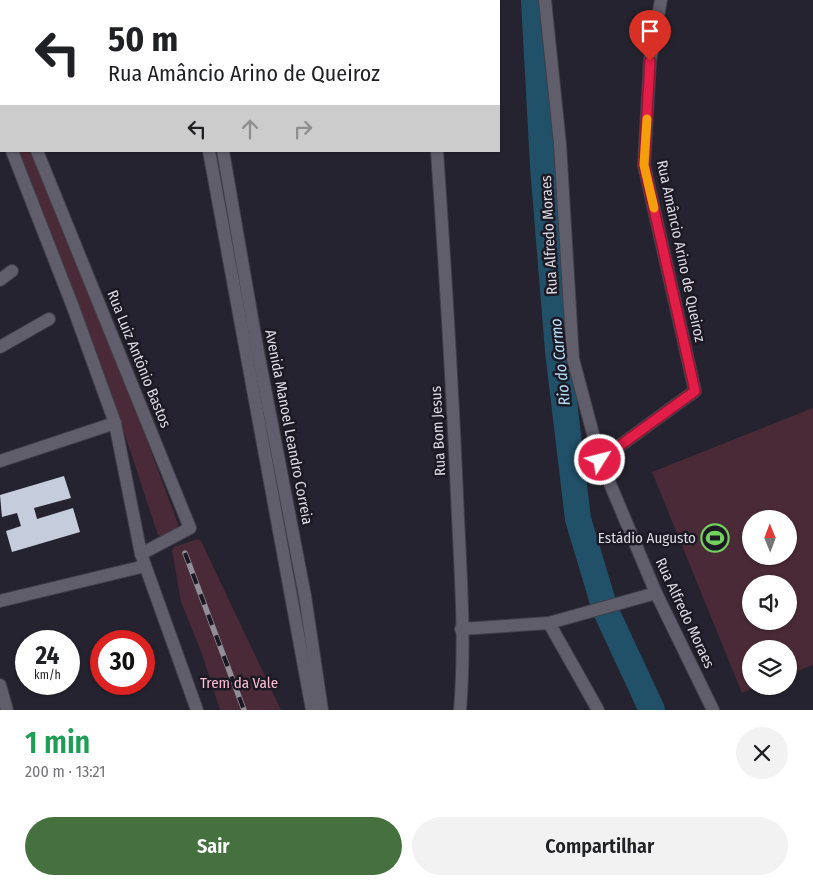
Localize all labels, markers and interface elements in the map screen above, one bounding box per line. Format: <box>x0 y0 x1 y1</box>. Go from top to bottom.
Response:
pin <box>629 10 671 61</box>
icon: arrive <box>636 17 664 45</box>
text: 50 m <box>108 18 178 60</box>
icon: left <box>25 20 90 85</box>
text: Rua Amâncio Arino de Queiroz <box>108 60 380 87</box>
icon: left <box>183 115 211 143</box>
icon: ahead <box>236 115 264 143</box>
icon: right <box>289 115 317 143</box>
street label: Rua Amâncio Arino de Queiroz <box>653 158 709 344</box>
street label: Rua Alfredo Moraes <box>537 175 561 295</box>
street label: Rua Luiz Antônio Bastos <box>103 288 175 430</box>
water label: Rio do Carmo <box>546 317 574 407</box>
street label: Avenida Manoel Leandro Correia <box>261 328 317 526</box>
street label: Rua Bom Jesus <box>427 385 449 477</box>
position arrow <box>573 433 625 485</box>
north arrow <box>742 510 798 565</box>
map controls <box>742 510 797 695</box>
sports icon: Estádio Augusto <box>700 523 730 553</box>
place label: Estádio Augusto <box>598 529 696 547</box>
street label: Rua Alfredo Moraes <box>652 555 718 671</box>
button: sound <box>742 575 797 630</box>
speed limit sign: 30 <box>90 630 155 695</box>
button: layers <box>742 640 797 695</box>
text: 24 <box>36 641 59 671</box>
text: km/h <box>34 668 61 682</box>
park label: Trem da Vale <box>200 674 278 692</box>
text: 1 min <box>25 725 90 761</box>
button: close <box>736 727 788 779</box>
text: 200 m · 13:21 <box>25 762 106 781</box>
button: Sair <box>25 817 402 875</box>
button: Compartilhar <box>412 817 788 875</box>

